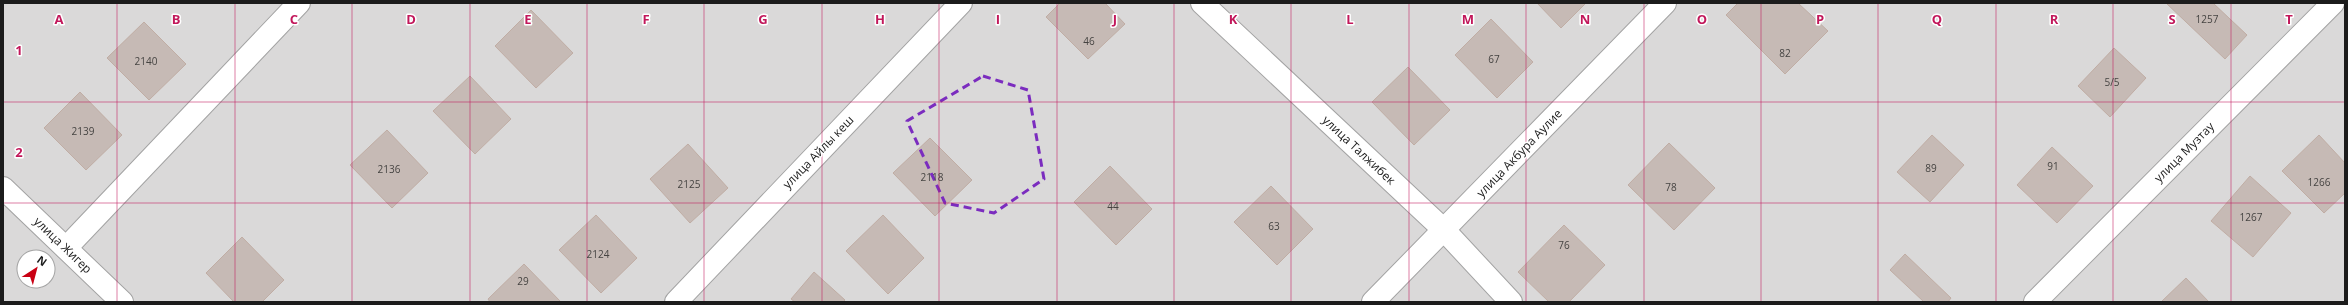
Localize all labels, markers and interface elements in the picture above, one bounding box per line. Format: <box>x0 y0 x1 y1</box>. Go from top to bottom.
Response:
text: A <box>55 10 64 28</box>
text: B <box>172 10 181 28</box>
text: C <box>290 10 298 28</box>
text: D <box>406 10 416 28</box>
text: E <box>524 10 532 28</box>
text: F <box>642 10 650 28</box>
text: G <box>758 10 768 28</box>
text: H <box>875 10 885 28</box>
text: I <box>996 10 1000 28</box>
text: J <box>1112 10 1117 28</box>
text: K <box>1229 10 1238 28</box>
text: L <box>1346 10 1354 28</box>
text: M <box>1462 10 1474 28</box>
text: N <box>1580 10 1590 28</box>
text: O <box>1697 10 1707 28</box>
text: P <box>1816 10 1824 28</box>
text: Q <box>1932 10 1942 28</box>
text: R <box>2050 10 2059 28</box>
text: S <box>2168 10 2176 28</box>
text: T <box>2285 10 2293 28</box>
house number: 1257 <box>2196 12 2219 26</box>
house number: 46 <box>1083 34 1095 48</box>
text: 1 <box>15 41 23 59</box>
house number: 82 <box>1779 46 1791 60</box>
house number: 67 <box>1488 52 1500 66</box>
house number: 2140 <box>135 54 158 68</box>
house number: 5/5 <box>2104 75 2120 89</box>
street label: улица Акбура Аулие <box>1472 105 1566 201</box>
street label: улица Айлы кеш <box>779 112 857 192</box>
street label: улица Талжибек <box>1319 112 1400 189</box>
street label: улица Музтау <box>2150 117 2219 186</box>
house number: 2139 <box>72 124 95 138</box>
text: 2 <box>15 143 23 161</box>
house number: 91 <box>2047 159 2059 173</box>
house number: 89 <box>1925 161 1937 175</box>
house number: 2136 <box>378 162 401 176</box>
house number: 2118 <box>921 170 944 184</box>
house number: 1266 <box>2308 175 2331 189</box>
house number: 2125 <box>678 177 701 191</box>
house number: 78 <box>1665 180 1677 194</box>
house number: 44 <box>1107 199 1119 213</box>
house number: 1267 <box>2240 210 2263 224</box>
street label: улица Жигер <box>30 213 96 277</box>
house number: 63 <box>1268 219 1280 233</box>
house number: 76 <box>1558 238 1570 252</box>
house number: 2124 <box>587 247 610 261</box>
north arrow <box>16 249 56 289</box>
text: N <box>34 252 50 269</box>
house number: 29 <box>517 274 529 288</box>

